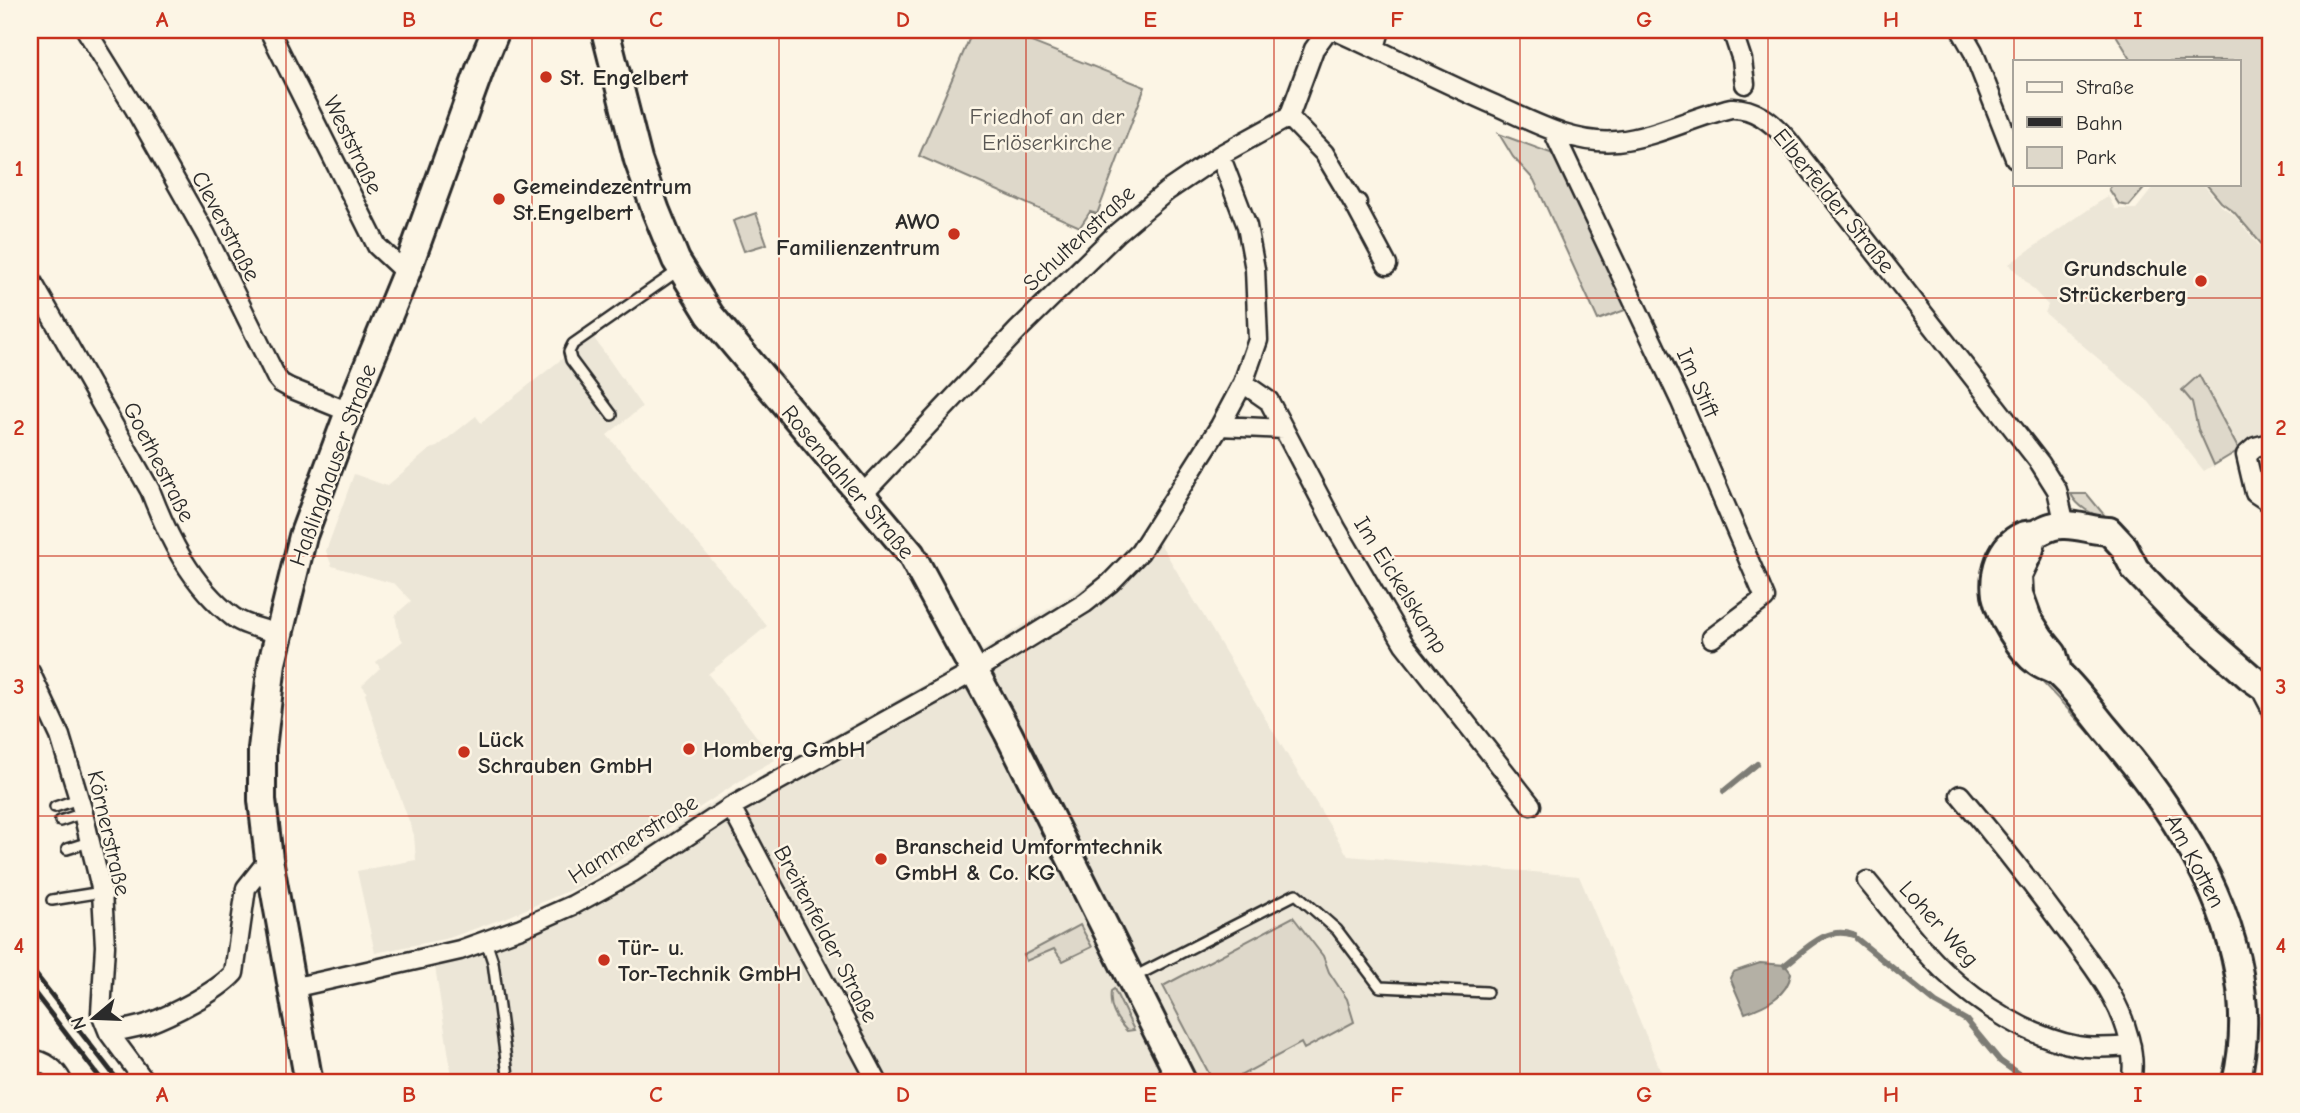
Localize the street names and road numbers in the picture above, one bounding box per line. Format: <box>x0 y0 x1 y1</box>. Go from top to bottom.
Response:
street label: Weststraße <box>318 91 388 199</box>
street label: Elberfelder Straße <box>1767 123 1901 279</box>
street label: Cleverstraße <box>186 166 266 286</box>
street label: Schultenstraße <box>1017 179 1141 297</box>
street label: Im Stift <box>1671 344 1726 423</box>
street label: Haßlinghauser Straße <box>284 360 382 570</box>
street label: Goethestraße <box>117 398 201 526</box>
street label: Rosendahler Straße <box>776 400 920 564</box>
street label: Im Eickelskamp <box>1348 512 1454 658</box>
street label: Körnerstraße <box>81 768 137 898</box>
street label: Hammerstraße <box>563 788 703 890</box>
street label: Am Kotten <box>2159 810 2231 912</box>
street label: Breitenfelder Straße <box>768 841 884 1027</box>
street label: Loher Weg <box>1893 876 1985 972</box>

